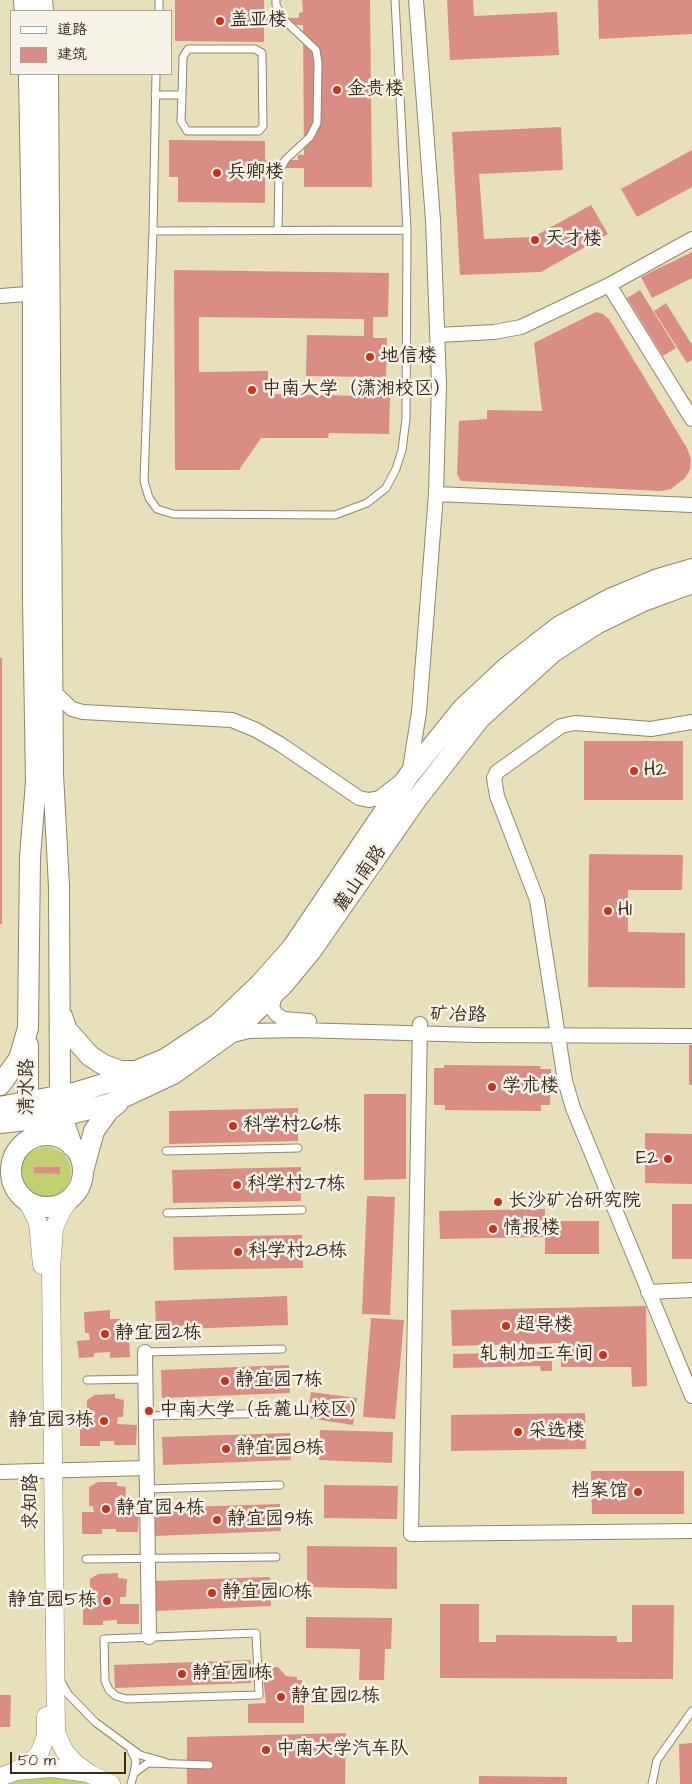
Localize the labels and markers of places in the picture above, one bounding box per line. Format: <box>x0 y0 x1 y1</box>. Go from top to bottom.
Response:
place label: 盖亚楼 <box>230 10 287 32</box>
marker: 盖亚楼 <box>214 15 226 27</box>
place label: 金贵楼 <box>347 79 404 101</box>
marker: 金贵楼 <box>331 84 343 96</box>
place label: 兵卿楼 <box>227 162 284 184</box>
marker: 兵卿楼 <box>211 167 223 179</box>
place label: 天才楼 <box>545 229 602 251</box>
marker: 天才楼 <box>529 234 541 246</box>
place label: 地信楼 <box>380 346 437 368</box>
marker: 地信楼 <box>364 351 376 363</box>
place label: 中南大学（潇湘校区） <box>262 379 452 401</box>
marker: 中南大学（潇湘校区） <box>246 384 258 396</box>
place label: H2 <box>644 760 666 782</box>
marker: H2 <box>628 765 640 777</box>
place label: H1 <box>618 900 632 922</box>
marker: H1 <box>602 905 614 917</box>
place label: 学术楼 <box>502 1076 559 1098</box>
marker: 学术楼 <box>486 1081 498 1093</box>
place label: 科学村26栋 <box>243 1115 342 1137</box>
marker: 科学村26栋 <box>227 1120 239 1132</box>
place label: E2 <box>636 1148 658 1170</box>
marker: E2 <box>662 1153 674 1165</box>
place label: 科学村27栋 <box>247 1174 346 1196</box>
marker: 科学村27栋 <box>231 1179 243 1191</box>
place label: 长沙矿冶研究院 <box>508 1191 641 1213</box>
marker: 长沙矿冶研究院 <box>492 1196 504 1208</box>
place label: 情报楼 <box>503 1218 560 1240</box>
marker: 情报楼 <box>487 1223 499 1235</box>
place label: 科学村28栋 <box>248 1241 347 1263</box>
marker: 科学村28栋 <box>232 1246 244 1258</box>
place label: 超导楼 <box>516 1315 573 1337</box>
marker: 超导楼 <box>500 1320 512 1332</box>
place label: 静宜园2栋 <box>115 1323 202 1345</box>
marker: 静宜园2栋 <box>99 1328 111 1340</box>
place label: 轧制加工车间 <box>479 1344 593 1366</box>
marker: 轧制加工车间 <box>597 1349 609 1361</box>
place label: 静宜园7栋 <box>235 1370 323 1392</box>
marker: 静宜园7栋 <box>219 1375 231 1387</box>
place label: 中南大学（岳麓山校区） <box>159 1400 368 1422</box>
marker: 中南大学（岳麓山校区） <box>143 1405 155 1417</box>
place label: 静宜园3栋 <box>8 1410 94 1432</box>
marker: 静宜园3栋 <box>98 1415 110 1427</box>
place label: 采选楼 <box>528 1421 585 1443</box>
marker: 采选楼 <box>512 1426 524 1438</box>
place label: 静宜园8栋 <box>236 1438 324 1460</box>
marker: 静宜园8栋 <box>220 1443 232 1455</box>
place label: 档案馆 <box>571 1481 628 1503</box>
marker: 档案馆 <box>632 1486 644 1498</box>
place label: 静宜园4栋 <box>116 1498 205 1520</box>
marker: 静宜园4栋 <box>100 1503 112 1515</box>
place label: 静宜园9栋 <box>227 1509 314 1531</box>
marker: 静宜园9栋 <box>211 1514 223 1526</box>
place label: 静宜园10栋 <box>222 1582 312 1604</box>
marker: 静宜园10栋 <box>206 1587 218 1599</box>
place label: 静宜园5栋 <box>8 1590 97 1612</box>
marker: 静宜园5栋 <box>101 1595 113 1607</box>
place label: 静宜园11栋 <box>192 1663 273 1685</box>
marker: 静宜园11栋 <box>176 1668 188 1680</box>
place label: 静宜园12栋 <box>291 1686 380 1708</box>
marker: 静宜园12栋 <box>275 1691 287 1703</box>
place label: 中南大学汽车队 <box>276 1739 409 1761</box>
marker: 中南大学汽车队 <box>260 1744 272 1756</box>

